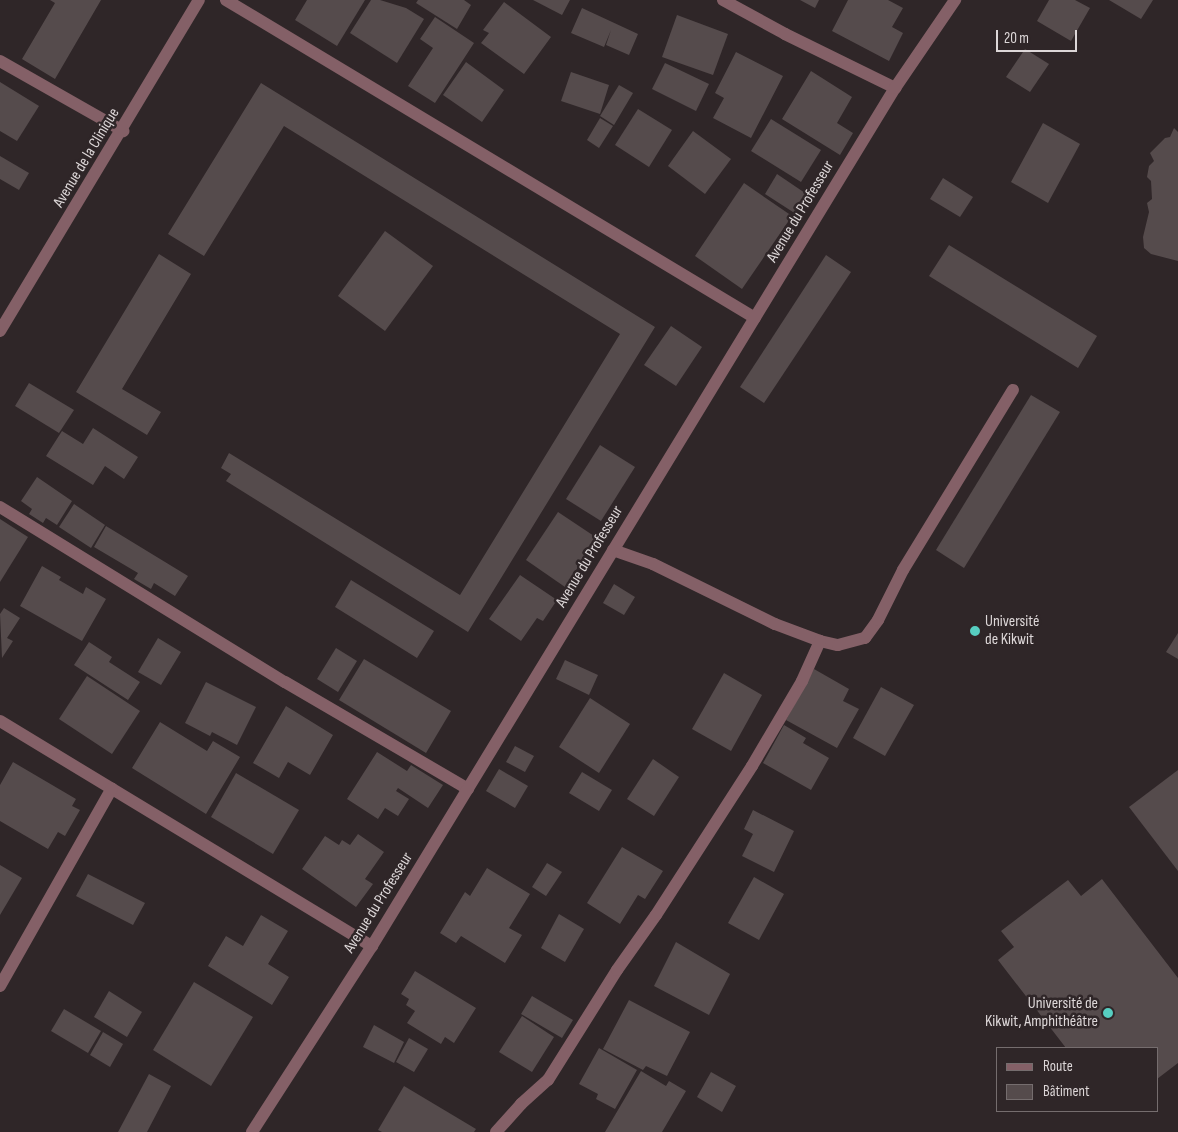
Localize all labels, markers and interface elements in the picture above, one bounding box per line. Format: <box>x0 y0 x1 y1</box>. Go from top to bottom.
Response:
scale bar <box>998 20 1079 52</box>
text: 20 m <box>1004 29 1029 48</box>
street label: Avenue de la Clinique <box>50 105 124 211</box>
street label: Avenue du Professeur <box>763 158 839 266</box>
street label: Avenue du Professeur <box>552 503 628 611</box>
place label: Université de Kikwit <box>985 612 1039 650</box>
marker: Université de Kikwit <box>969 625 981 637</box>
street label: Avenue du Professeur <box>340 849 418 957</box>
place label: Université de Kikwit, Amphithéâtre <box>985 994 1098 1032</box>
marker: Université de Kikwit, Amphithéâtre <box>1102 1007 1114 1019</box>
legend <box>996 1047 1158 1112</box>
text: Route <box>1043 1057 1073 1076</box>
text: Bâtiment <box>1043 1082 1090 1101</box>

